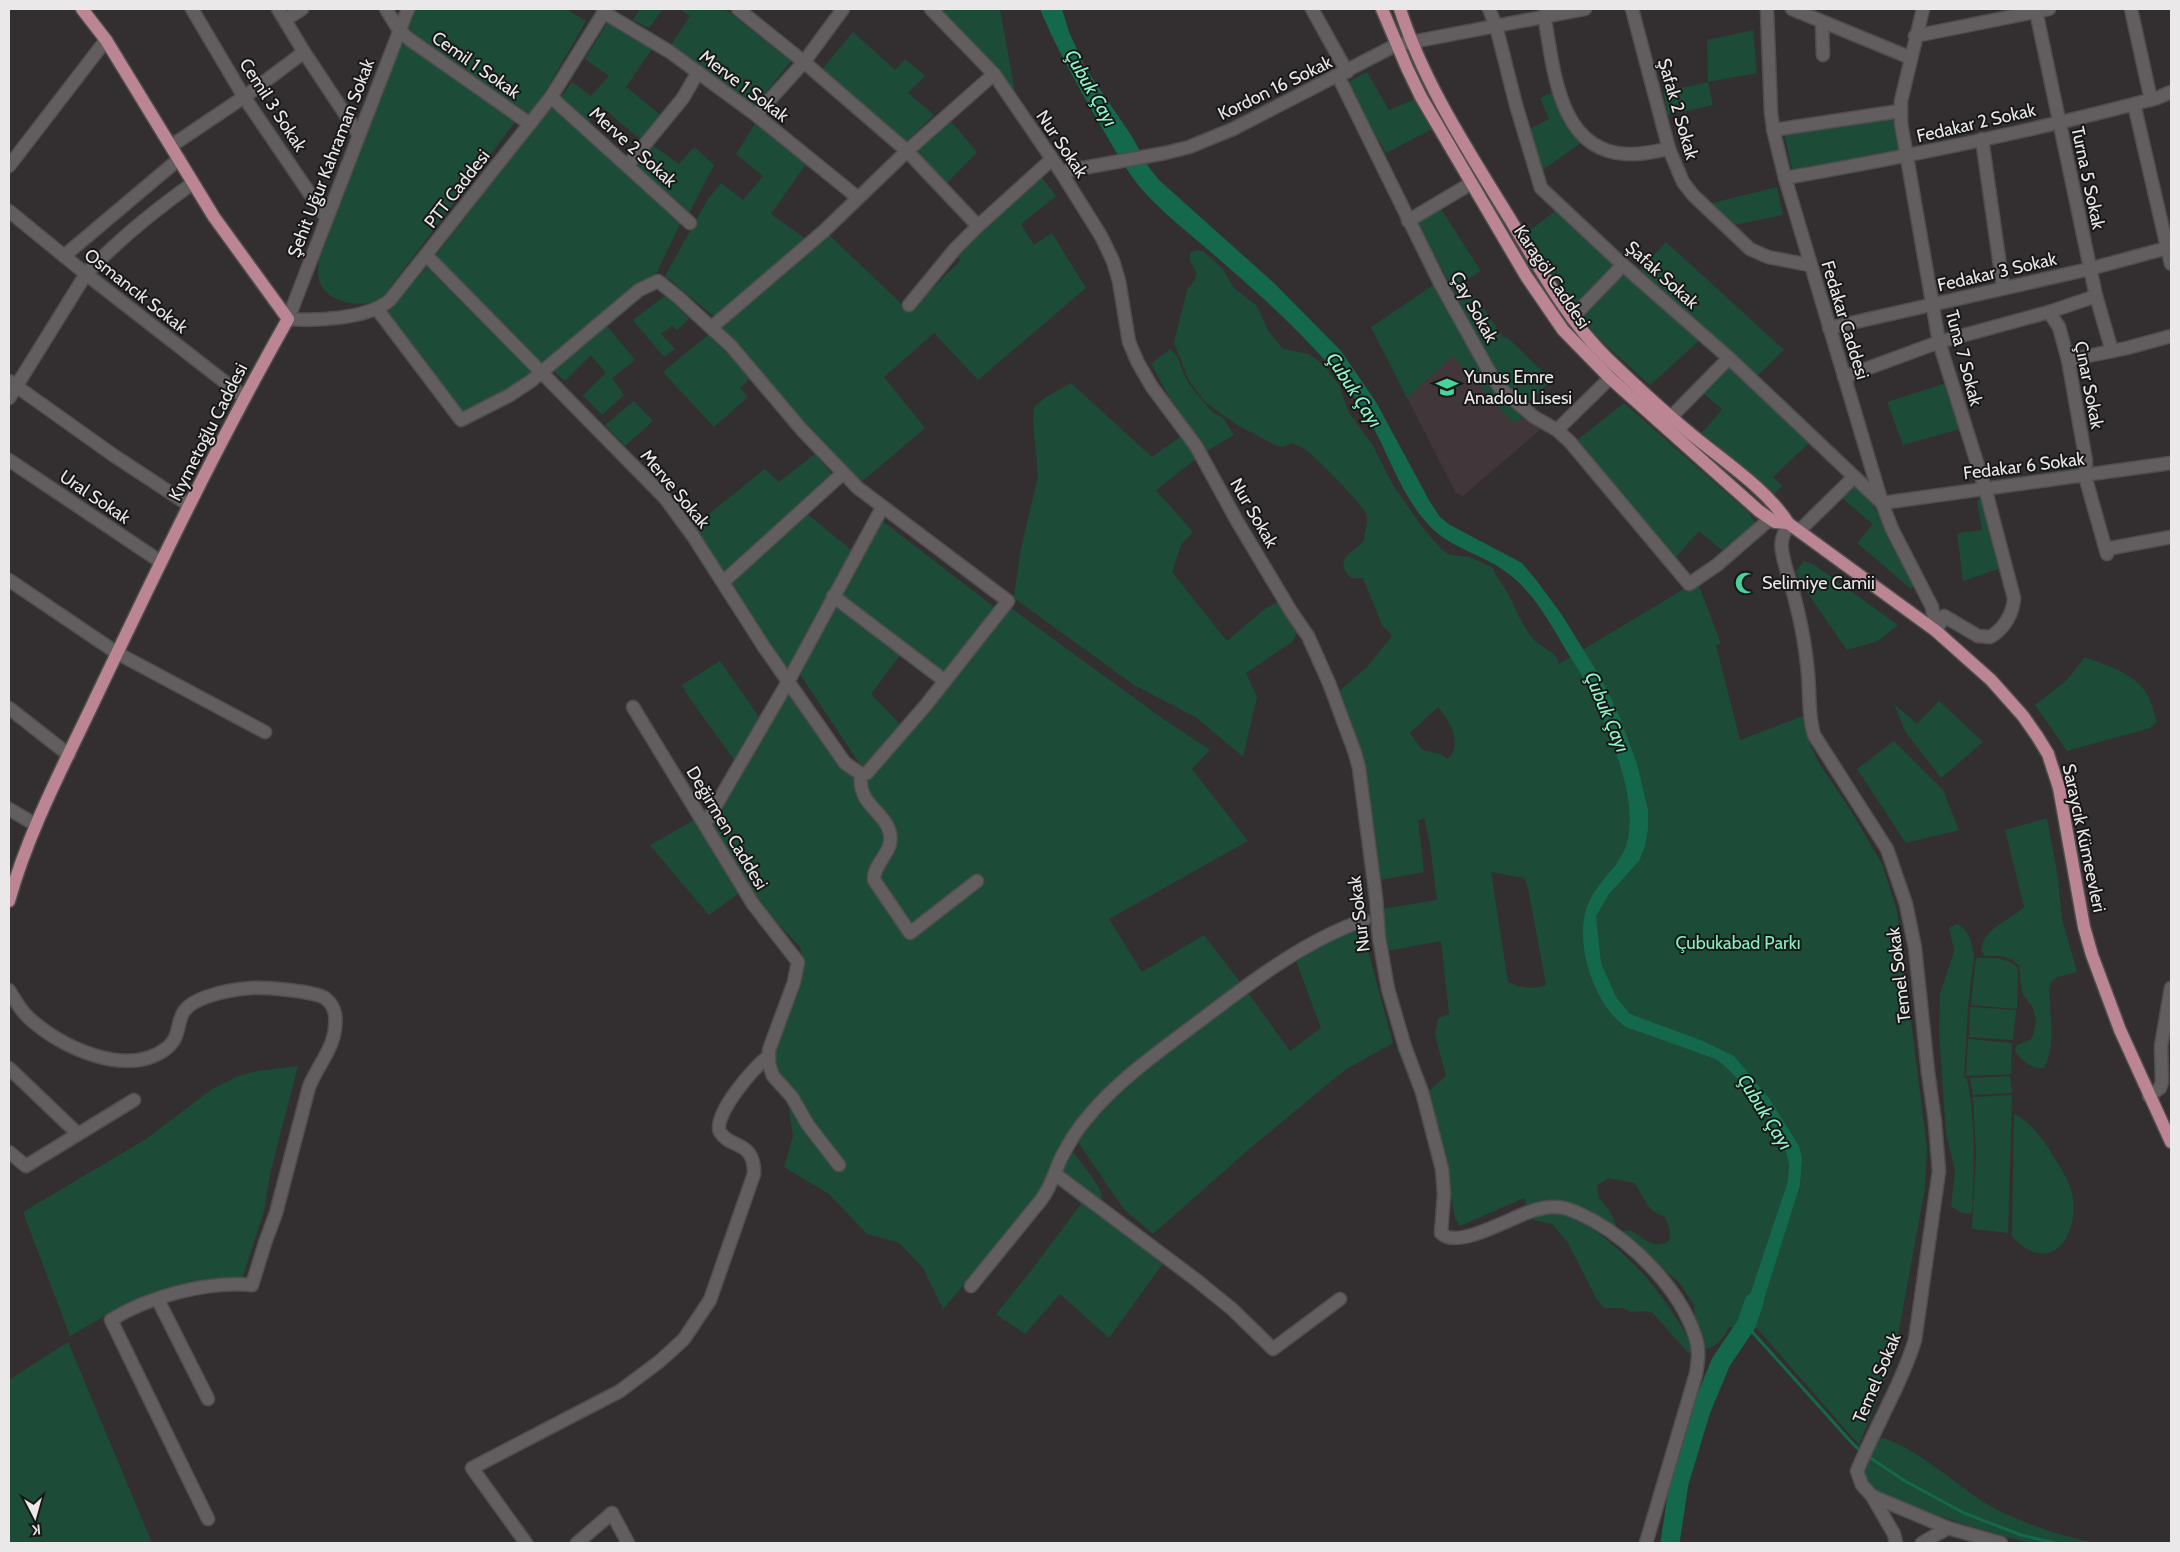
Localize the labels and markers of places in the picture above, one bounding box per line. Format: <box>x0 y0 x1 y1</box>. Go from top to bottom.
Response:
place label: Yunus Emre Anadolu Lisesi <box>1463 366 1572 409</box>
school or university icon: Yunus Emre Anadolu Lisesi <box>1434 374 1460 400</box>
mosque icon: Selimiye Camii <box>1733 570 1759 596</box>
place label: Selimiye Camii <box>1762 572 1875 594</box>

